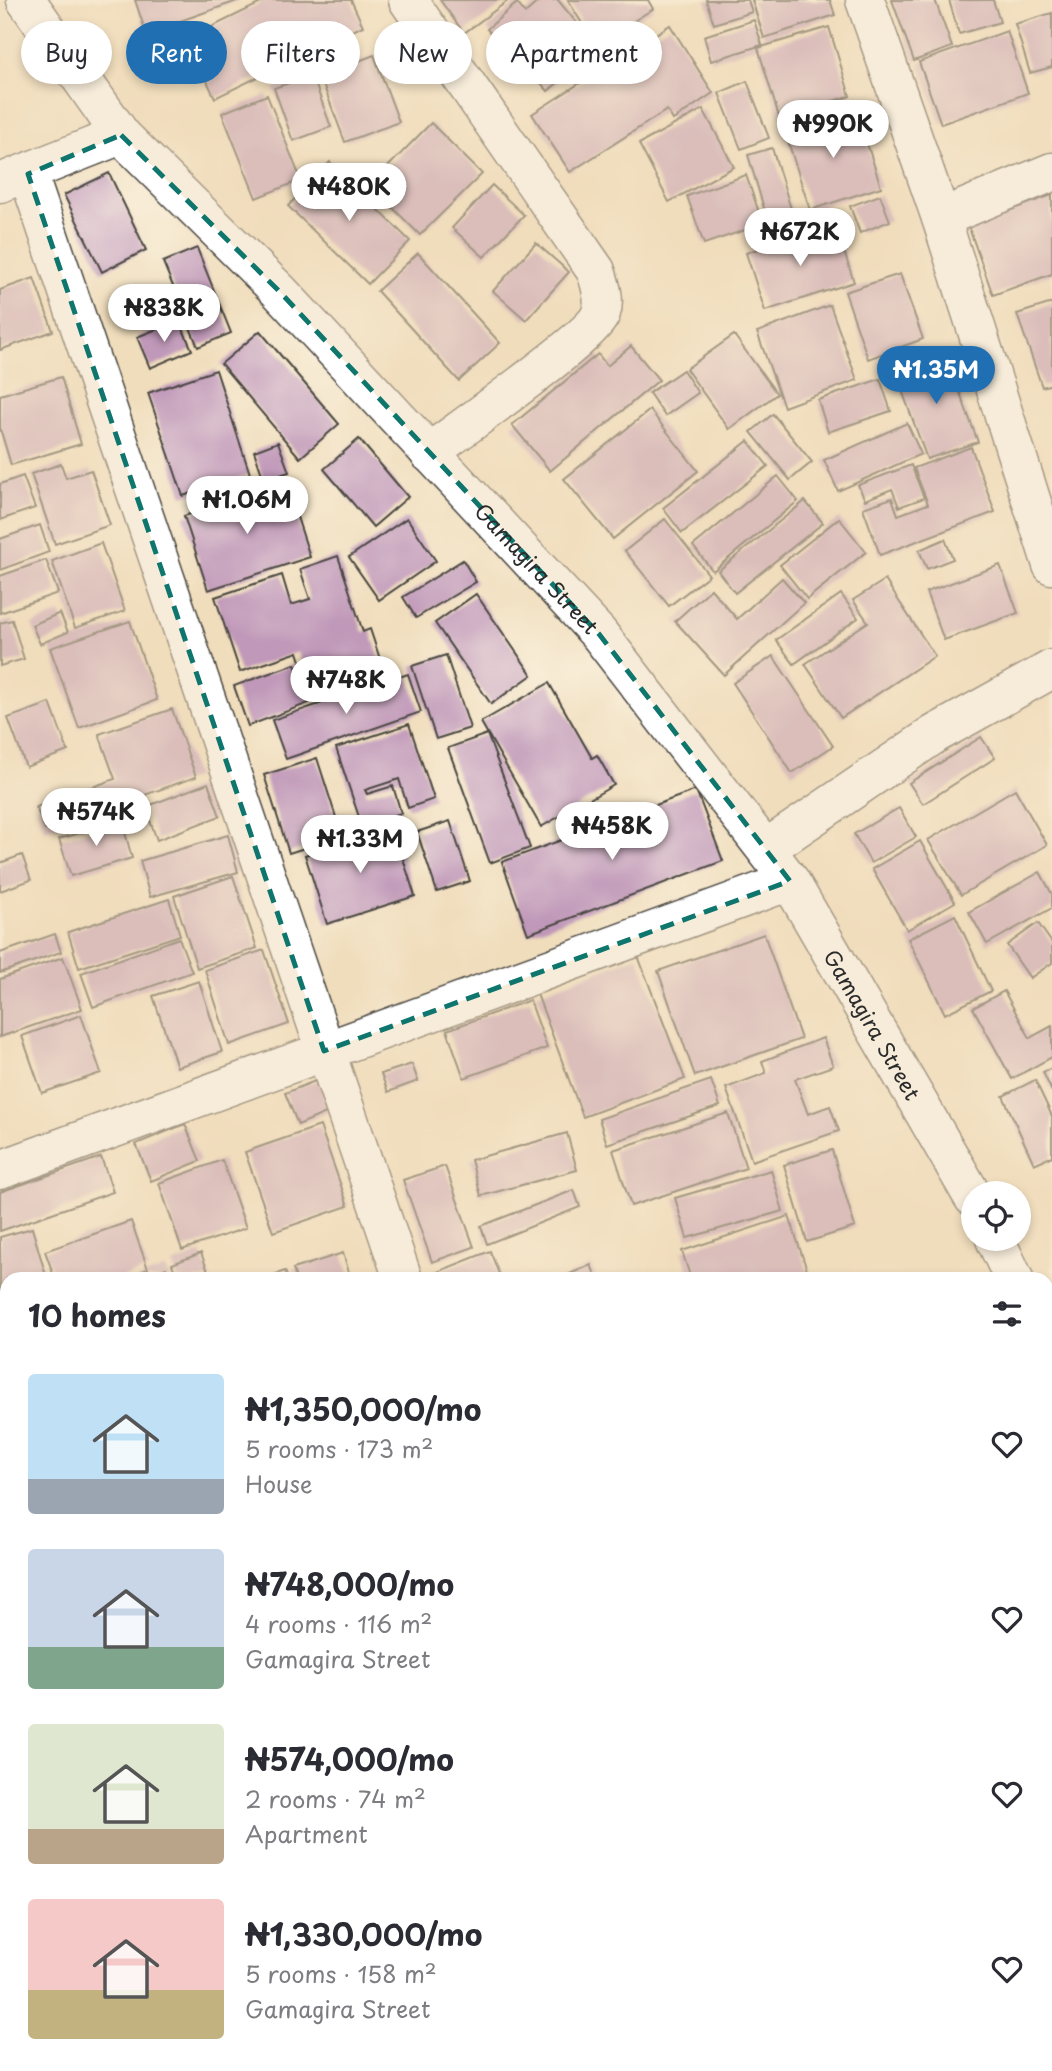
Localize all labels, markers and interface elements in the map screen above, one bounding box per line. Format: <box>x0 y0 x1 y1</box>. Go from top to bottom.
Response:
chip: Buy <box>21 21 112 84</box>
chip: Rent <box>126 21 227 84</box>
chip: Filters <box>241 21 360 84</box>
chip: New <box>374 21 472 84</box>
chip: Apartment <box>486 21 662 84</box>
pin: ₦990K <box>784 100 882 160</box>
text: ₦990K <box>793 105 873 140</box>
pin: ₦480K <box>300 164 398 223</box>
text: ₦480K <box>307 168 391 203</box>
pin: ₦672K <box>751 208 849 268</box>
text: ₦672K <box>760 213 840 248</box>
pin: ₦838K <box>115 284 213 344</box>
text: ₦838K <box>124 289 204 324</box>
pin: ₦1.35M <box>879 346 993 406</box>
text: ₦1.35M <box>893 351 979 386</box>
pin: ₦1.06M <box>190 476 304 536</box>
text: ₦1.06M <box>202 481 292 516</box>
street label: Gamagira Street <box>468 495 607 641</box>
pin: ₦748K <box>297 656 395 716</box>
text: ₦748K <box>306 661 386 696</box>
pin: ₦574K <box>47 788 145 848</box>
text: ₦574K <box>57 793 135 828</box>
pin: ₦458K <box>563 802 661 862</box>
text: ₦458K <box>572 807 652 842</box>
pin: ₦1.33M <box>303 816 417 875</box>
text: ₦1.33M <box>317 820 403 855</box>
street label: Gamagira Street <box>817 943 929 1106</box>
map controls <box>961 1181 1031 1251</box>
button: locate <box>961 1181 1031 1251</box>
text: 10 homes <box>28 1292 166 1337</box>
icon: filters <box>988 1295 1026 1333</box>
text: ₦1,350,000/mo <box>245 1386 481 1431</box>
icon: home <box>84 1402 168 1486</box>
icon: heart <box>988 1425 1026 1463</box>
text: 5 rooms · 173 m² <box>245 1431 433 1466</box>
text: House <box>245 1466 312 1501</box>
text: ₦748,000/mo <box>245 1561 454 1606</box>
icon: home <box>84 1577 168 1661</box>
icon: heart <box>988 1600 1026 1638</box>
text: 4 rooms · 116 m² <box>245 1606 432 1641</box>
text: Gamagira Street <box>245 1641 430 1676</box>
text: ₦574,000/mo <box>245 1736 454 1781</box>
icon: home <box>84 1752 168 1836</box>
icon: heart <box>988 1775 1026 1813</box>
text: 2 rooms · 74 m² <box>245 1781 426 1816</box>
text: Apartment <box>245 1816 368 1851</box>
text: ₦1,330,000/mo <box>245 1911 482 1956</box>
icon: home <box>84 1927 168 2011</box>
icon: heart <box>988 1950 1026 1988</box>
text: 5 rooms · 158 m² <box>245 1956 437 1991</box>
text: Gamagira Street <box>245 1991 430 2026</box>

